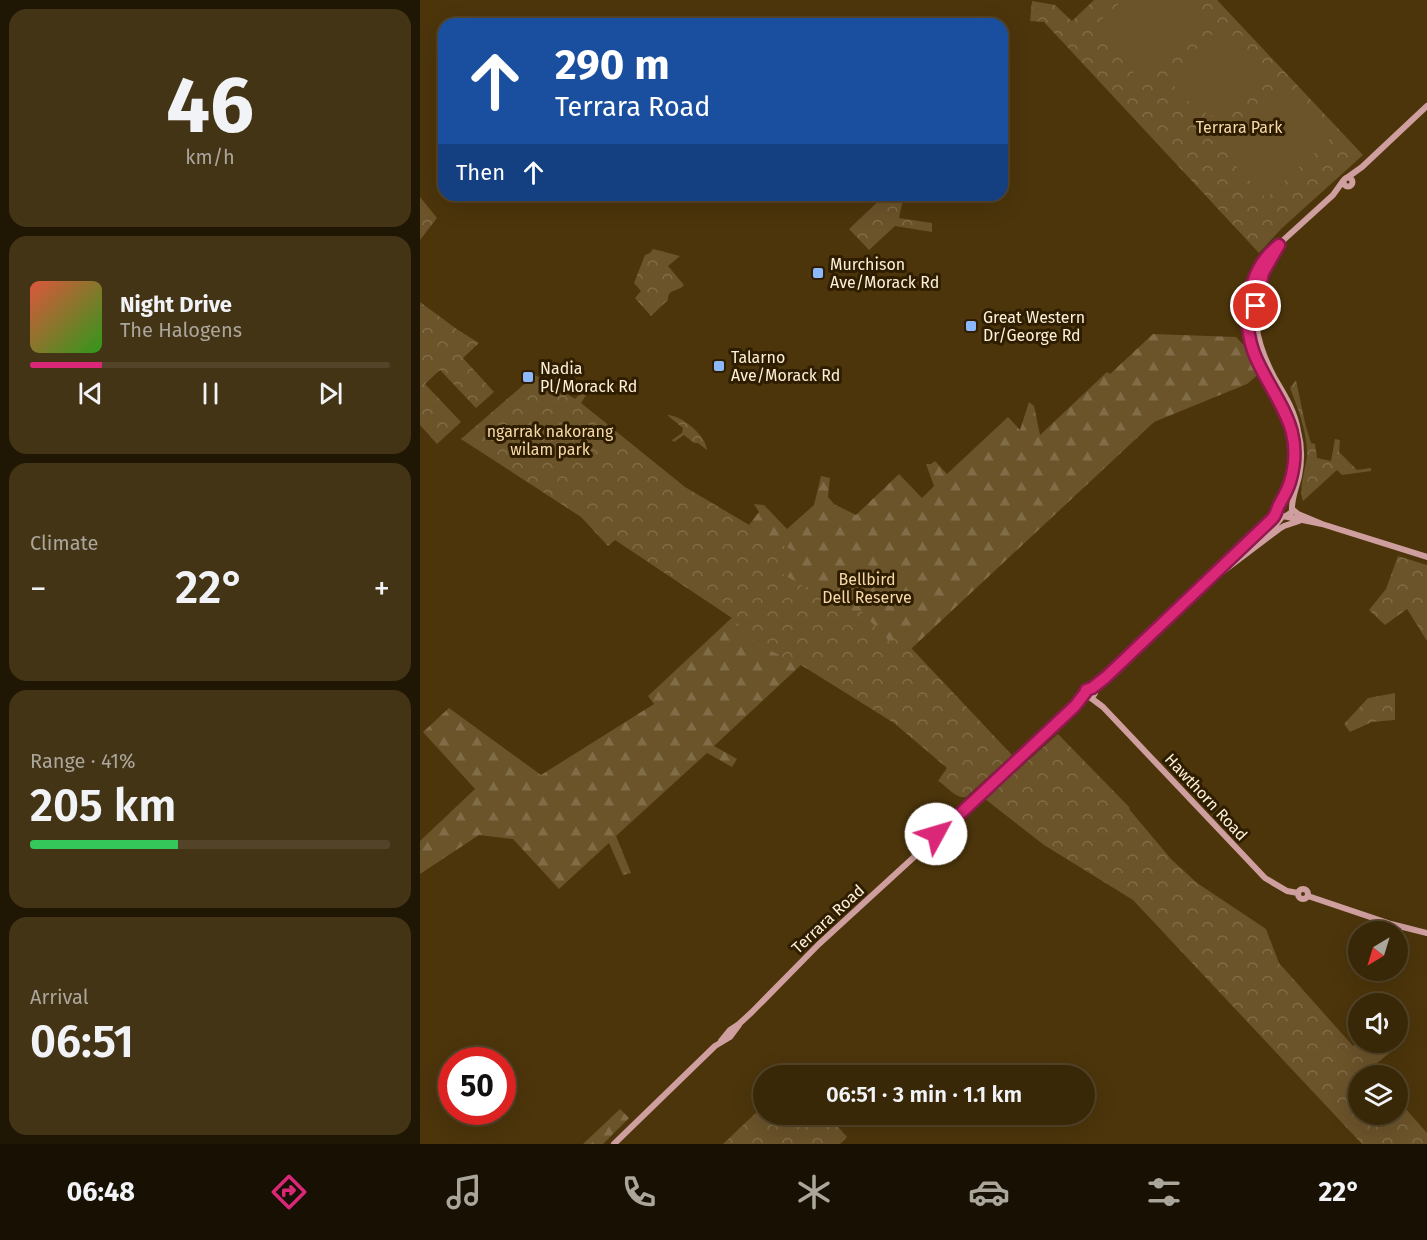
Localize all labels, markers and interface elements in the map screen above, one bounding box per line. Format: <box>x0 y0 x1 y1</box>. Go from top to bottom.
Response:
text: 290 m <box>555 40 670 90</box>
icon: ahead <box>456 42 534 120</box>
text: 46 <box>166 59 254 153</box>
text: Terrara Road <box>555 91 710 123</box>
park label: Terrara Park <box>1196 118 1283 137</box>
text: km/h <box>185 145 235 169</box>
icon: ahead <box>517 156 550 189</box>
text: Then <box>456 159 505 186</box>
place label: Murchison Ave/Morack Rd <box>830 255 939 292</box>
marker: Murchison Ave/Morack Rd <box>811 266 825 280</box>
pin <box>1230 280 1281 331</box>
icon: arrive <box>1239 289 1272 322</box>
text: Night Drive <box>120 291 232 318</box>
place label: Great Western Dr/George Rd <box>983 308 1085 345</box>
text: The Halogens <box>120 318 242 342</box>
marker: Great Western Dr/George Rd <box>964 319 978 333</box>
place label: Talarno Ave/Morack Rd <box>731 348 840 385</box>
place label: Nadia Pl/Morack Rd <box>540 359 637 396</box>
marker: Talarno Ave/Morack Rd <box>712 359 726 373</box>
marker: Nadia Pl/Morack Rd <box>521 370 535 384</box>
icon: previous <box>74 377 107 410</box>
icon: pause <box>194 377 227 410</box>
icon: next <box>314 377 347 410</box>
park label: ngarrak nakorang wilam park <box>487 422 614 459</box>
text: Climate <box>30 531 98 555</box>
text: 22° <box>175 561 245 615</box>
text: − <box>30 569 47 609</box>
text: + <box>374 569 390 609</box>
park label: Bellbird Dell Reserve <box>822 570 912 607</box>
text: Range · 41% <box>30 749 136 773</box>
street label: Hawthorn Road <box>1161 750 1251 844</box>
text: 205 km <box>30 779 176 833</box>
position arrow <box>904 802 968 866</box>
street label: Terrara Road <box>788 881 868 957</box>
north arrow <box>1348 921 1408 981</box>
map controls <box>1348 921 1408 1125</box>
text: Arrival <box>30 985 89 1009</box>
button: sound <box>1348 993 1408 1053</box>
text: 06:51 <box>30 1015 134 1069</box>
speed limit sign: 50 <box>438 1047 516 1125</box>
button: layers <box>1348 1065 1408 1125</box>
text: 06:51 · 3 min · 1.1 km <box>826 1081 1022 1108</box>
icon: directions <box>268 1171 310 1213</box>
icon: music <box>443 1171 485 1213</box>
icon: phone <box>618 1171 660 1213</box>
icon: climate <box>793 1171 835 1213</box>
icon: car <box>968 1171 1010 1213</box>
icon: filters <box>1143 1171 1185 1213</box>
text: 06:48 <box>67 1176 135 1208</box>
text: 22° <box>1318 1176 1360 1208</box>

